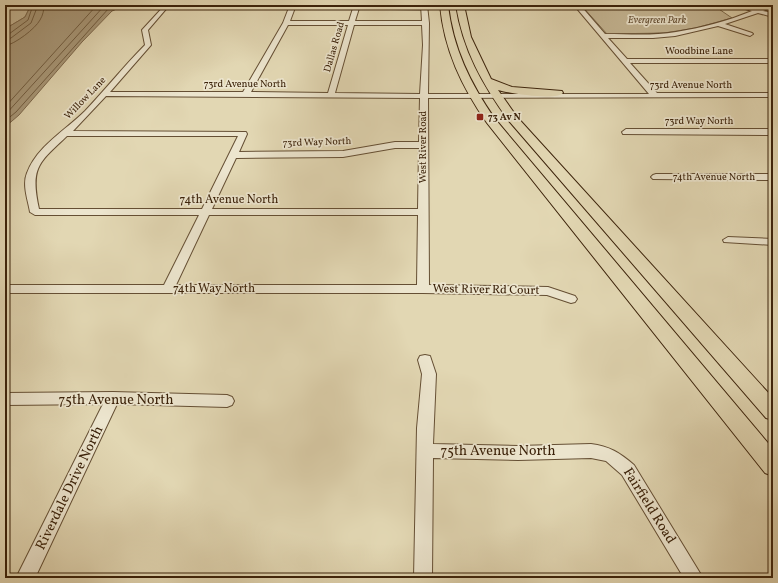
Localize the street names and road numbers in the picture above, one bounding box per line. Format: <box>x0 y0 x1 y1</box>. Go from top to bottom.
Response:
street label: Dallas Road <box>320 20 348 74</box>
street label: Woodbine Lane <box>665 44 733 58</box>
street label: Willow Lane <box>61 73 109 123</box>
street label: 73rd Avenue North <box>204 77 286 91</box>
street label: 73rd Avenue North <box>650 78 732 92</box>
street label: West River Road <box>416 110 430 183</box>
street label: 73rd Way North <box>665 114 733 128</box>
street label: 73rd Way North <box>282 134 352 150</box>
street label: 74th Avenue North <box>673 170 755 184</box>
street label: 74th Avenue North <box>180 192 278 208</box>
street label: 74th Way North <box>173 281 255 297</box>
street label: West River Rd Court <box>432 281 540 299</box>
street label: 75th Avenue North <box>58 391 174 410</box>
street label: Riverdale Drive North <box>32 423 108 553</box>
street label: 75th Avenue North <box>440 442 556 461</box>
street label: Fairfield Road <box>618 464 680 548</box>

